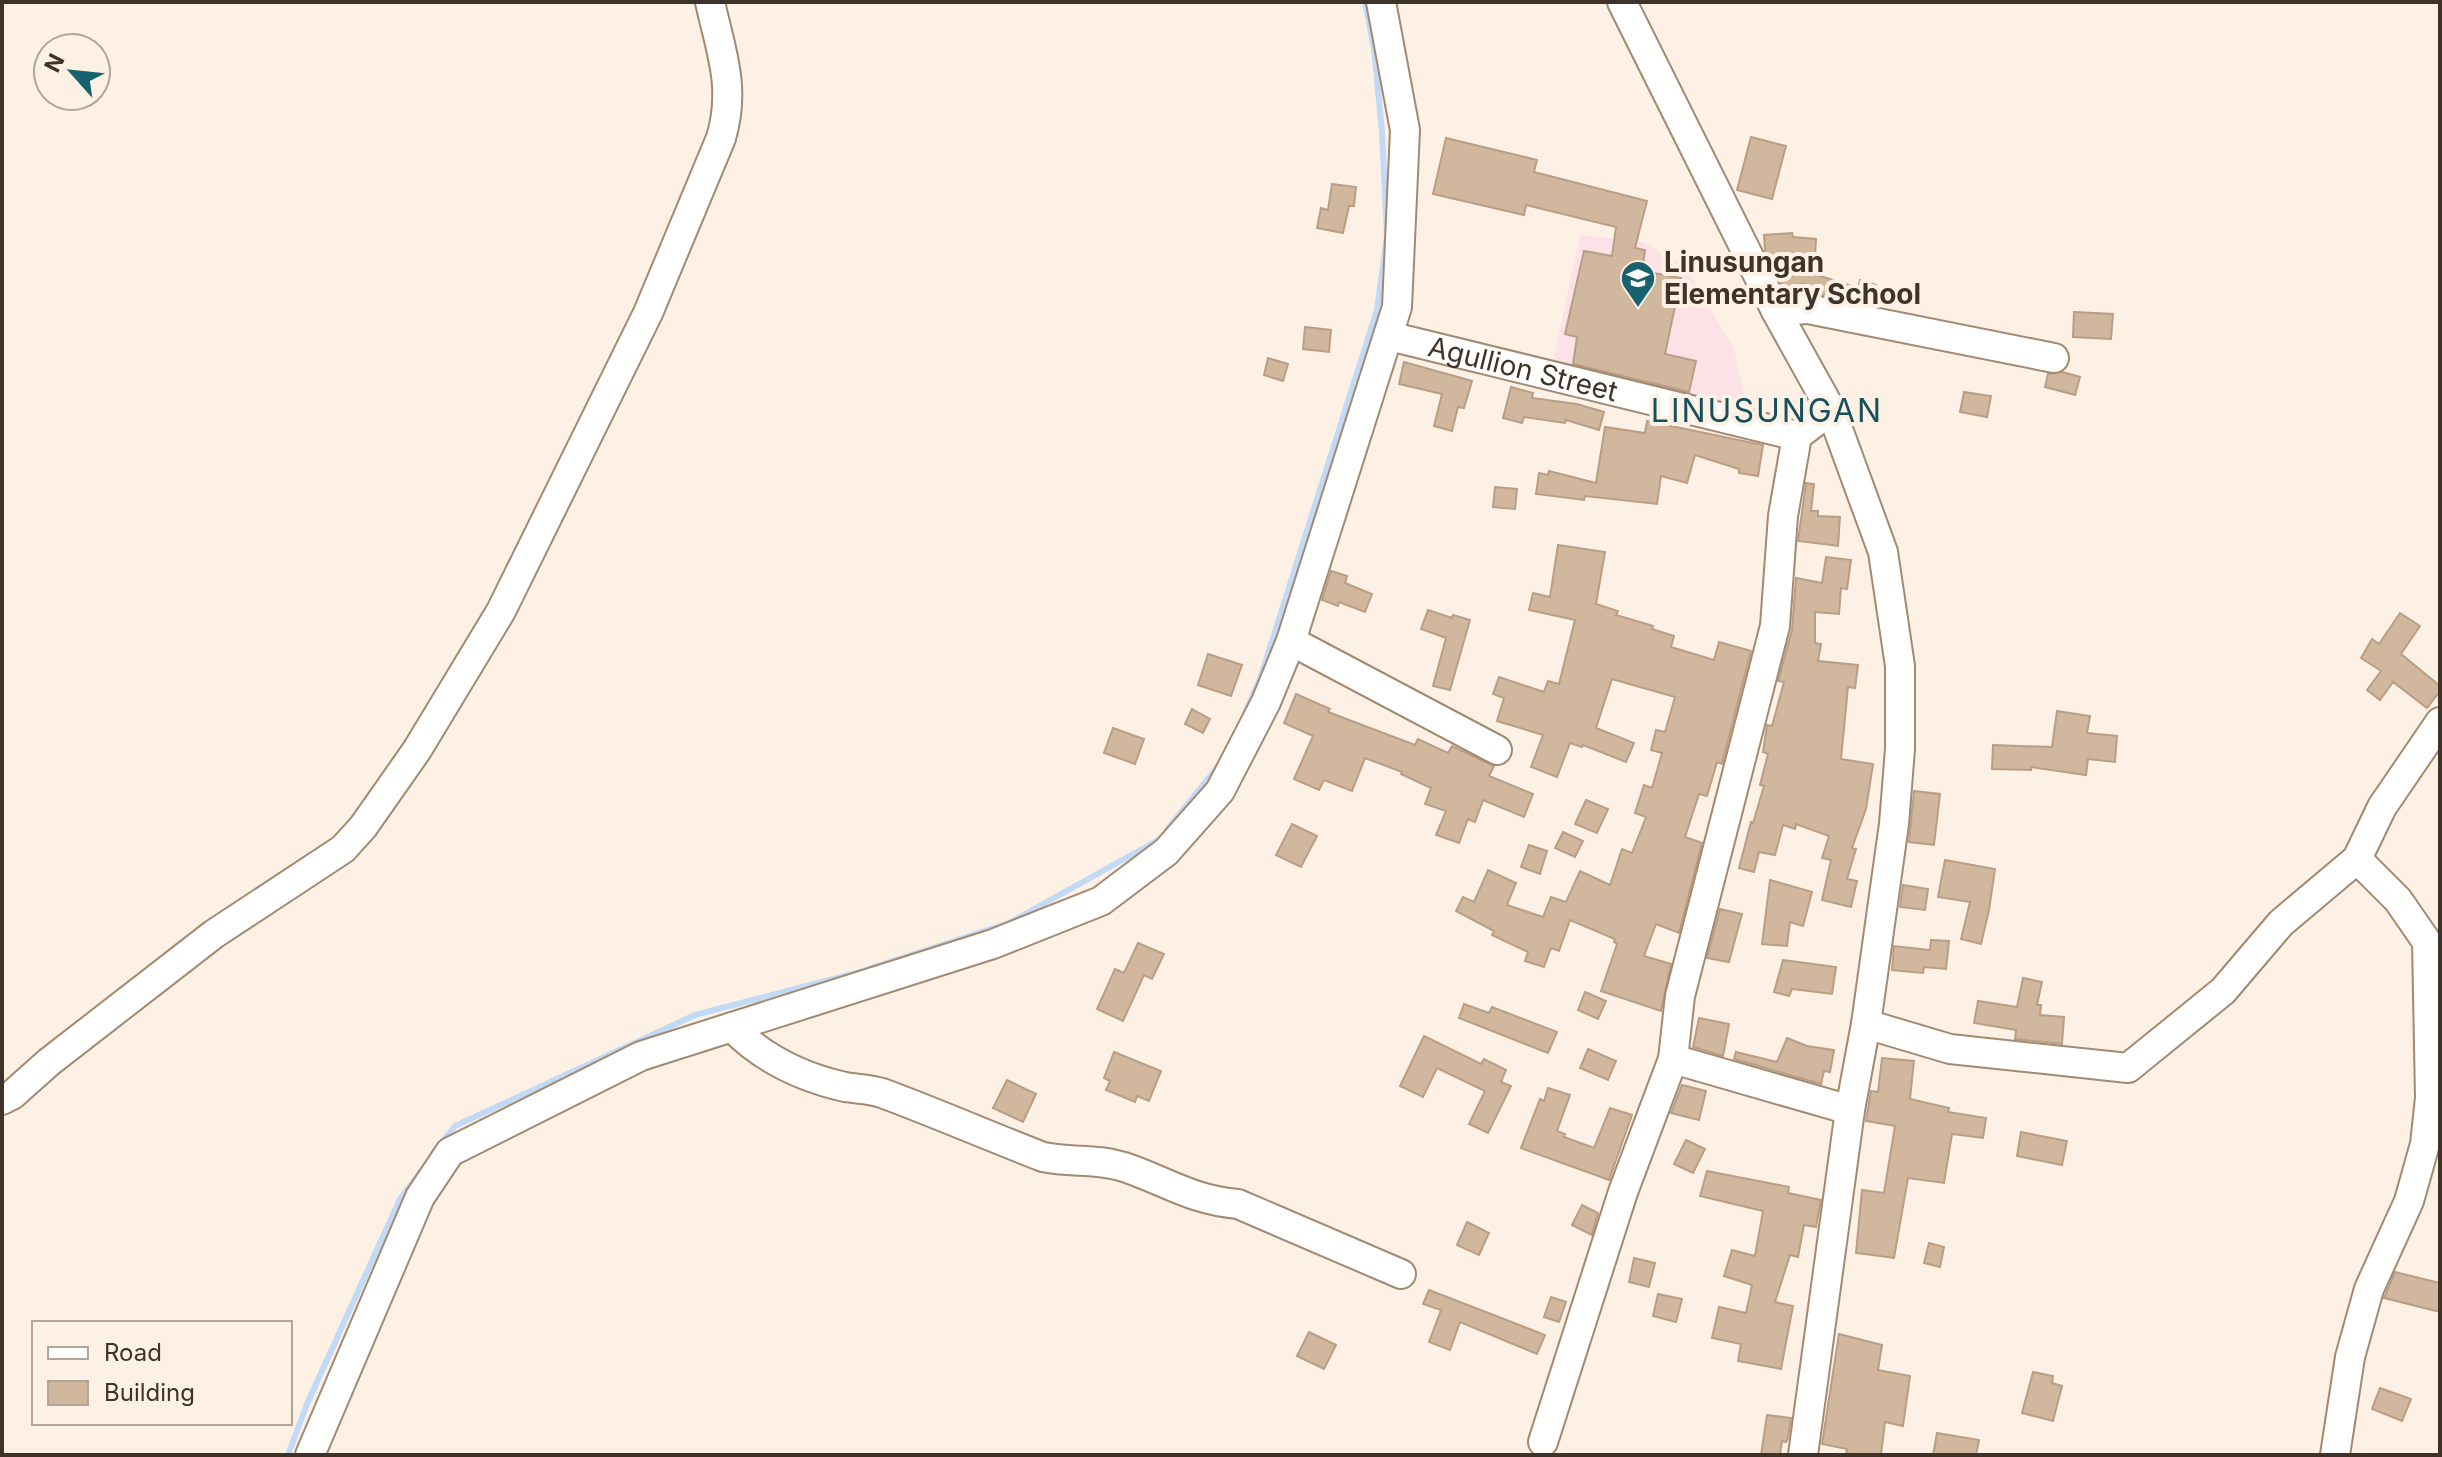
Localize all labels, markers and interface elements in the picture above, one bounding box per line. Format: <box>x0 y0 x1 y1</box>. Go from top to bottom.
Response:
north arrow <box>32 32 112 112</box>
text: N <box>39 50 70 76</box>
place label: Linusungan Elementary School <box>1664 245 1921 311</box>
school or university icon: Linusungan Elementary School <box>1619 259 1657 309</box>
street label: Agullion Street <box>1425 329 1621 408</box>
district label: LINUSUNGAN <box>1651 391 1883 430</box>
legend <box>32 1321 292 1425</box>
text: Road <box>104 1338 162 1367</box>
text: Building <box>104 1378 195 1407</box>

